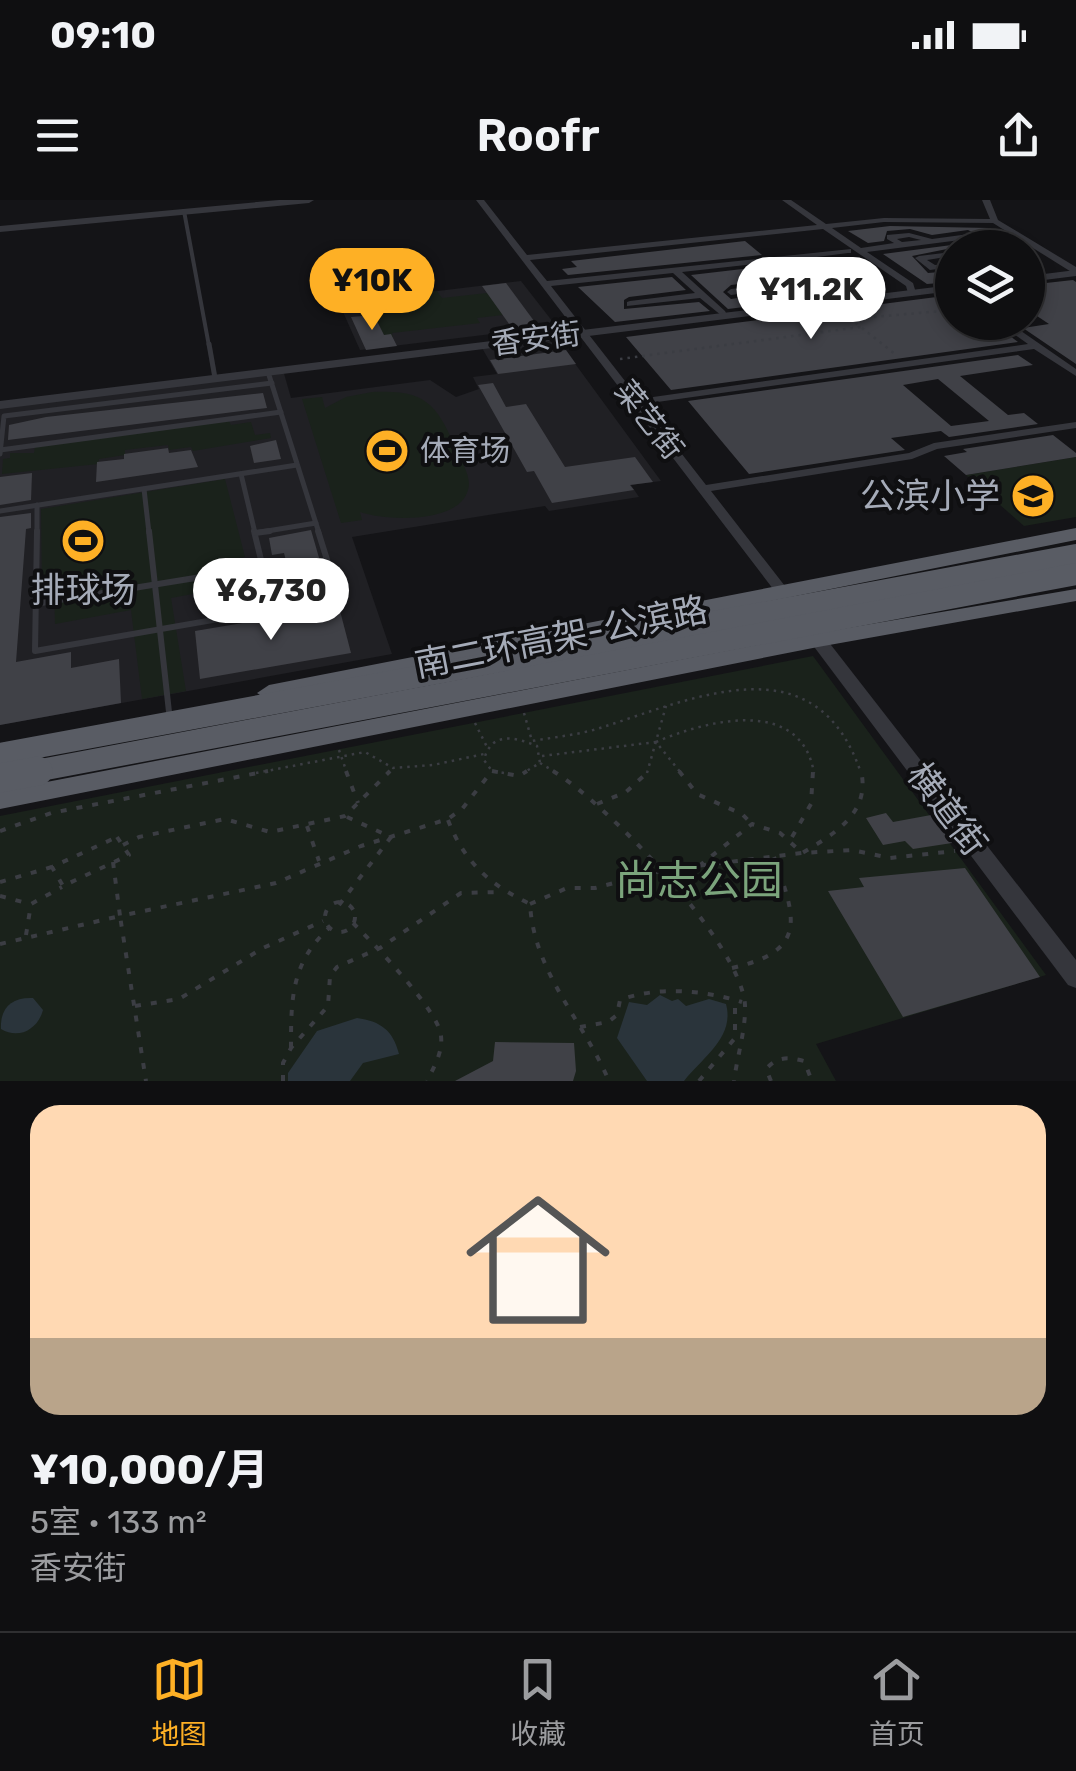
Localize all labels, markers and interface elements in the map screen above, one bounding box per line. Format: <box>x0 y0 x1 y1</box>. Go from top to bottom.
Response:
text: 09:10 <box>50 12 156 58</box>
icon: menu <box>30 108 85 163</box>
icon: share <box>991 108 1046 163</box>
text: Roofr <box>476 109 600 162</box>
map controls <box>935 230 1045 340</box>
button: layers <box>935 230 1045 340</box>
pin: ¥10K <box>313 248 431 333</box>
pin: ¥11.2K <box>730 257 892 342</box>
text: ¥10K <box>332 261 412 299</box>
text: ¥11.2K <box>759 270 863 308</box>
street label: 香安街 <box>489 316 583 362</box>
street label: 菜艺街 <box>607 373 691 467</box>
sports icon: 体育场 <box>364 428 410 474</box>
place label: 体育场 <box>420 433 510 469</box>
school or university icon: 公滨小学 <box>1010 473 1056 519</box>
place label: 公滨小学 <box>860 475 1000 517</box>
sports icon: 排球场 <box>60 518 106 564</box>
pin: ¥6,730 <box>190 558 352 643</box>
place label: 排球场 <box>30 569 136 611</box>
text: ¥6,730 <box>215 571 327 609</box>
street label: 南二环高架-公滨路 <box>411 588 711 686</box>
street label: 横道街 <box>899 754 995 864</box>
park label: 尚志公园 <box>615 856 783 906</box>
icon: home <box>448 1170 628 1350</box>
text: ¥10,000/月 <box>30 1445 268 1495</box>
text: 5室 · 133 m² <box>30 1503 207 1541</box>
text: 香安街 <box>30 1549 126 1587</box>
tab: 地图 <box>151 1652 207 1752</box>
tab: 收藏 <box>510 1652 566 1752</box>
tab: 首页 <box>869 1652 925 1752</box>

